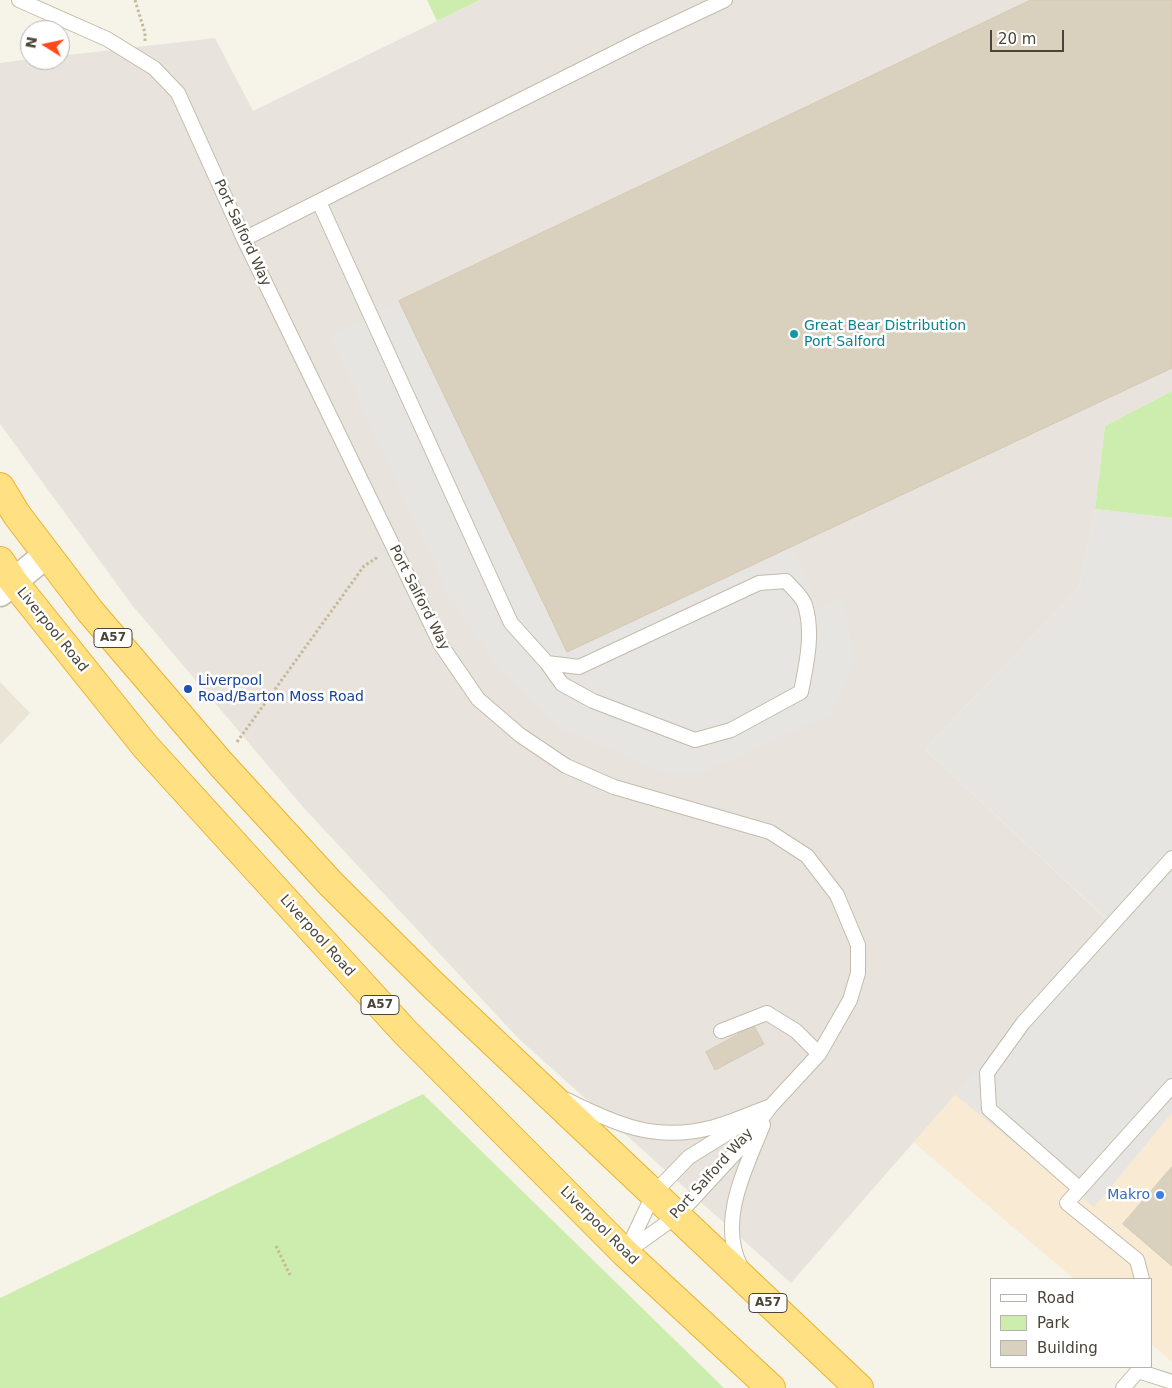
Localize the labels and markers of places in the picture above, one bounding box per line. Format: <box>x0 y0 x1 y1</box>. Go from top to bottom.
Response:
place label: Great Bear Distribution Port Salford <box>804 318 966 351</box>
marker: Great Bear Distribution Port Salford <box>788 328 800 340</box>
place label: Liverpool Road/Barton Moss Road <box>198 673 364 706</box>
marker: Liverpool Road/Barton Moss Road <box>182 683 194 695</box>
place label: Makro <box>1107 1187 1150 1203</box>
marker: Makro <box>1154 1189 1166 1201</box>

